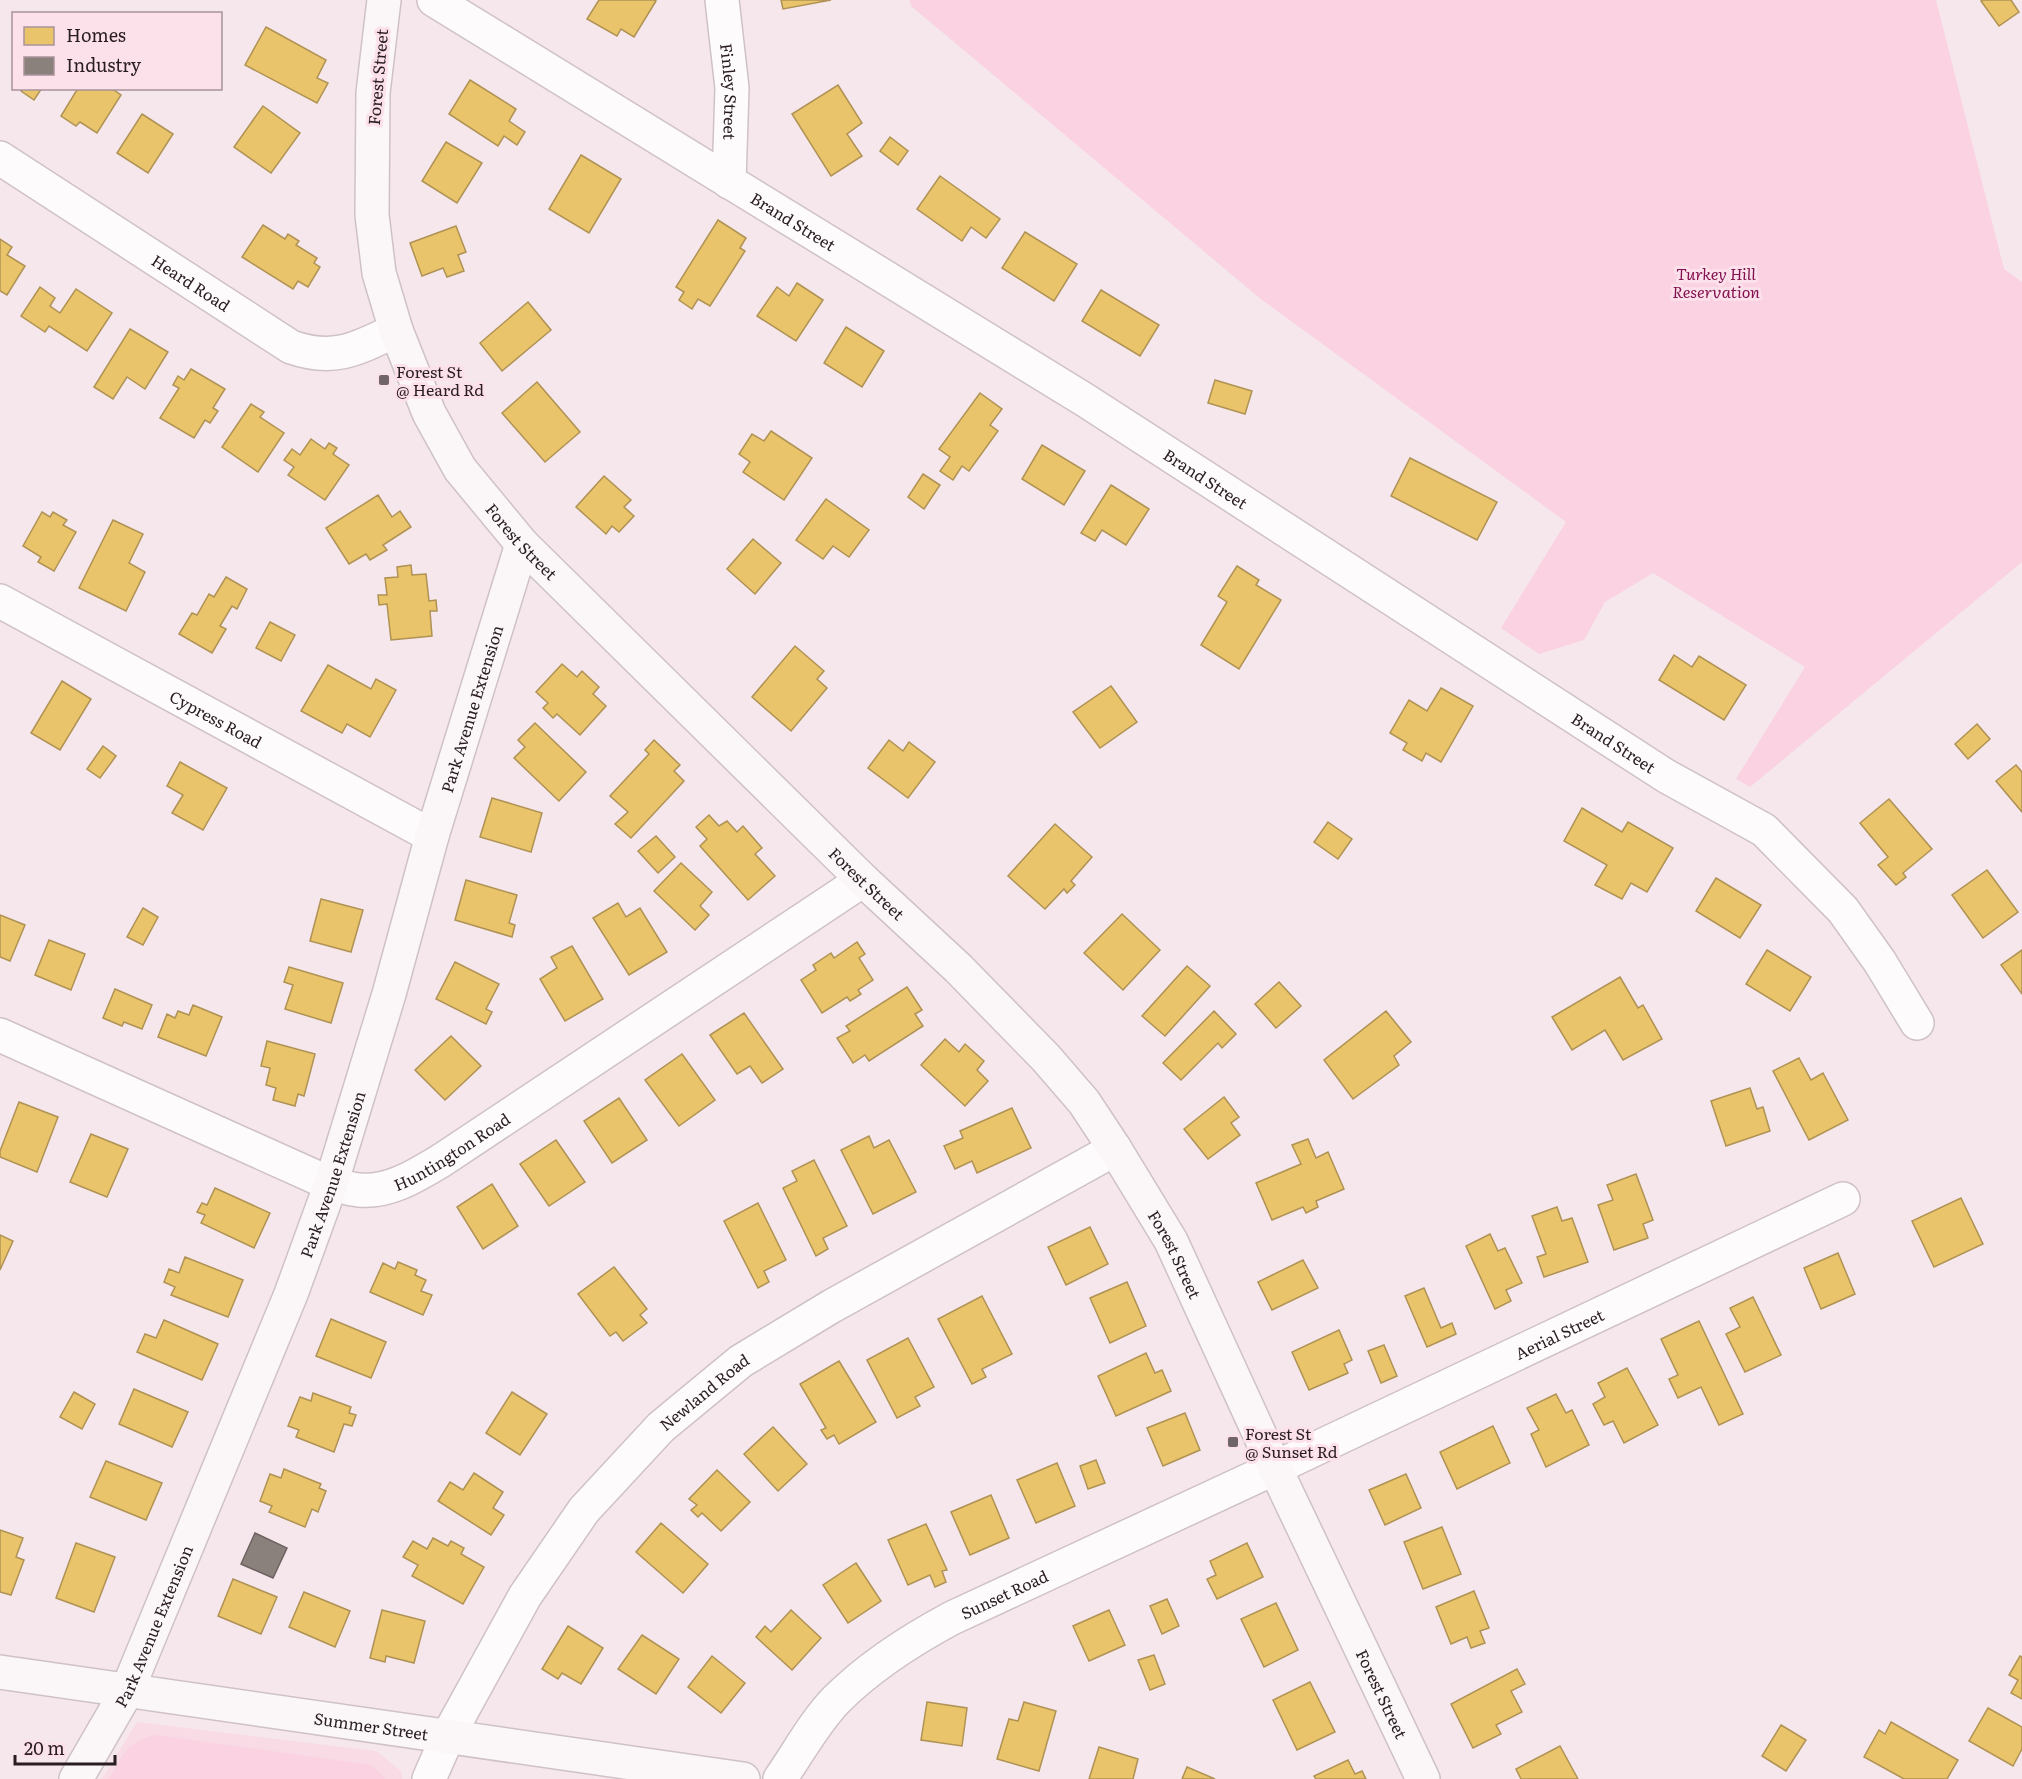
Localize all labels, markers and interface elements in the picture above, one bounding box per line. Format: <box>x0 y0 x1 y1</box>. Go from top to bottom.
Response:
legend <box>12 12 222 90</box>
text: Homes <box>66 21 126 48</box>
street label: Forest Street <box>361 27 393 126</box>
street label: Finley Street <box>715 42 744 141</box>
text: Industry <box>66 51 142 78</box>
street label: Brand Street <box>746 186 841 257</box>
street label: Heard Road <box>147 248 235 317</box>
park label: Turkey Hill Reservation <box>1672 261 1760 303</box>
place label: Forest St @ Heard Rd <box>396 359 484 401</box>
marker: Forest St @ Heard Rd <box>377 373 391 387</box>
street label: Brand Street <box>1159 442 1253 515</box>
street label: Forest Street <box>481 497 564 585</box>
street label: Park Avenue Extension <box>434 621 509 795</box>
street label: Cypress Road <box>166 684 267 754</box>
street label: Brand Street <box>1567 706 1661 779</box>
street label: Forest Street <box>824 841 911 925</box>
street label: Park Avenue Extension <box>293 1088 371 1261</box>
street label: Huntington Road <box>390 1106 515 1196</box>
street label: Forest Street <box>1143 1205 1208 1303</box>
street label: Aerial Street <box>1511 1302 1608 1365</box>
street label: Newland Road <box>654 1347 754 1436</box>
place label: Forest St @ Sunset Rd <box>1245 1421 1338 1463</box>
marker: Forest St @ Sunset Rd <box>1226 1435 1240 1449</box>
street label: Park Avenue Extension <box>108 1541 198 1712</box>
street label: Sunset Road <box>957 1563 1052 1624</box>
street label: Forest Street <box>1351 1645 1414 1743</box>
street label: Summer Street <box>312 1705 430 1746</box>
scale bar <box>15 1728 116 1766</box>
text: 20 m <box>24 1734 65 1761</box>

